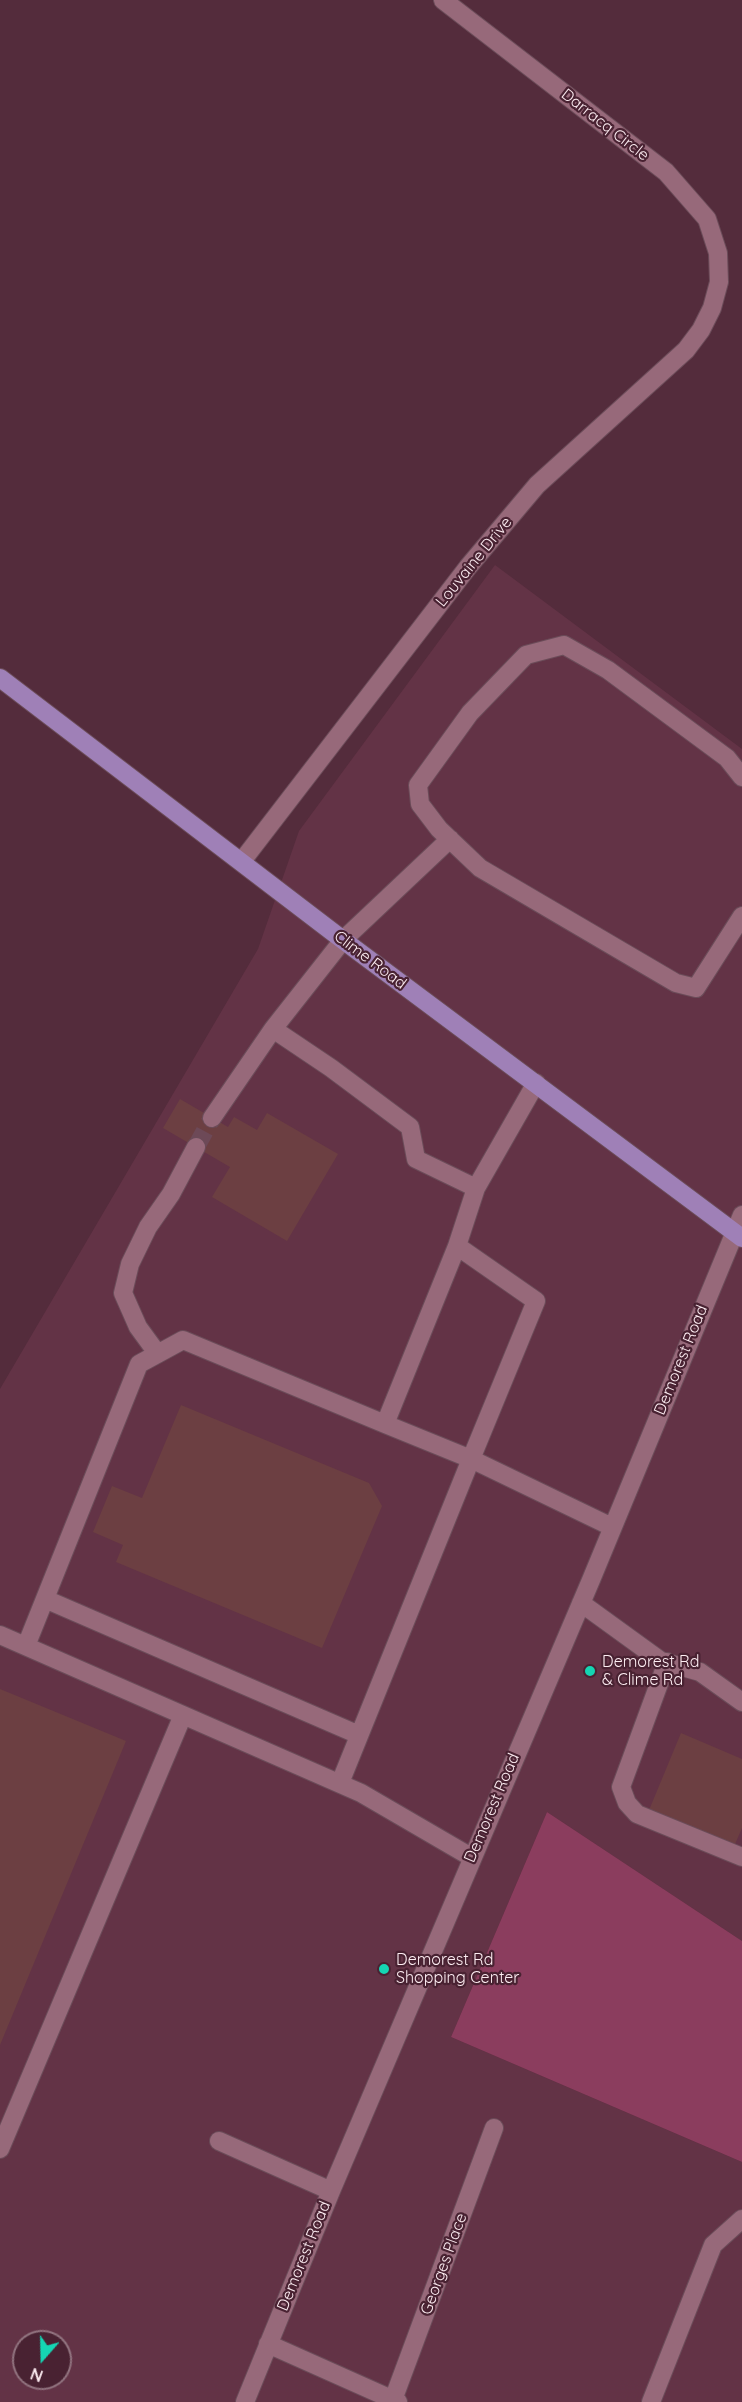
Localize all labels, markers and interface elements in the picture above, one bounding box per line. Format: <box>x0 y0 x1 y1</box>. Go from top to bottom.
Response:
street label: Darracq Circle <box>557 85 653 165</box>
street label: Louvaine Drive <box>432 513 516 611</box>
street label: Clime Road <box>330 927 410 993</box>
street label: Demorest Road <box>650 1302 712 1418</box>
place label: Demorest Rd & Clime Rd <box>602 1652 699 1690</box>
marker: Demorest Rd & Clime Rd <box>583 1664 597 1678</box>
street label: Demorest Road <box>460 1751 524 1865</box>
place label: Demorest Rd Shopping Center <box>396 1950 519 1988</box>
marker: Demorest Rd Shopping Center <box>377 1962 391 1976</box>
street label: Demorest Road <box>273 2198 335 2314</box>
street label: Georges Place <box>417 2211 471 2317</box>
north arrow <box>12 2330 72 2390</box>
text: N <box>28 2364 45 2386</box>

